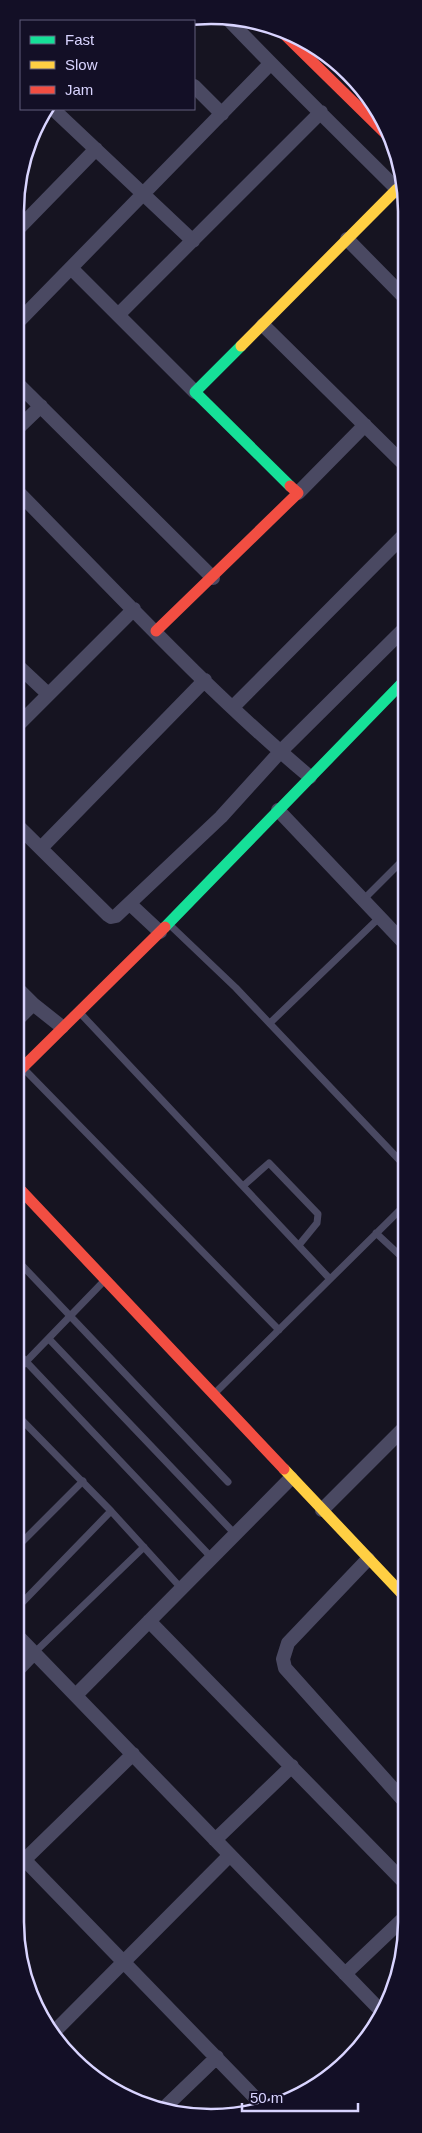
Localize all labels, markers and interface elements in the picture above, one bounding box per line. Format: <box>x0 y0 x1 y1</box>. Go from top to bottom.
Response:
legend <box>20 20 195 110</box>
text: Fast <box>65 31 95 48</box>
text: Slow <box>65 56 98 73</box>
text: Jam <box>65 81 93 98</box>
scale bar <box>242 2080 358 2112</box>
text: 50 m <box>250 2089 283 2106</box>

